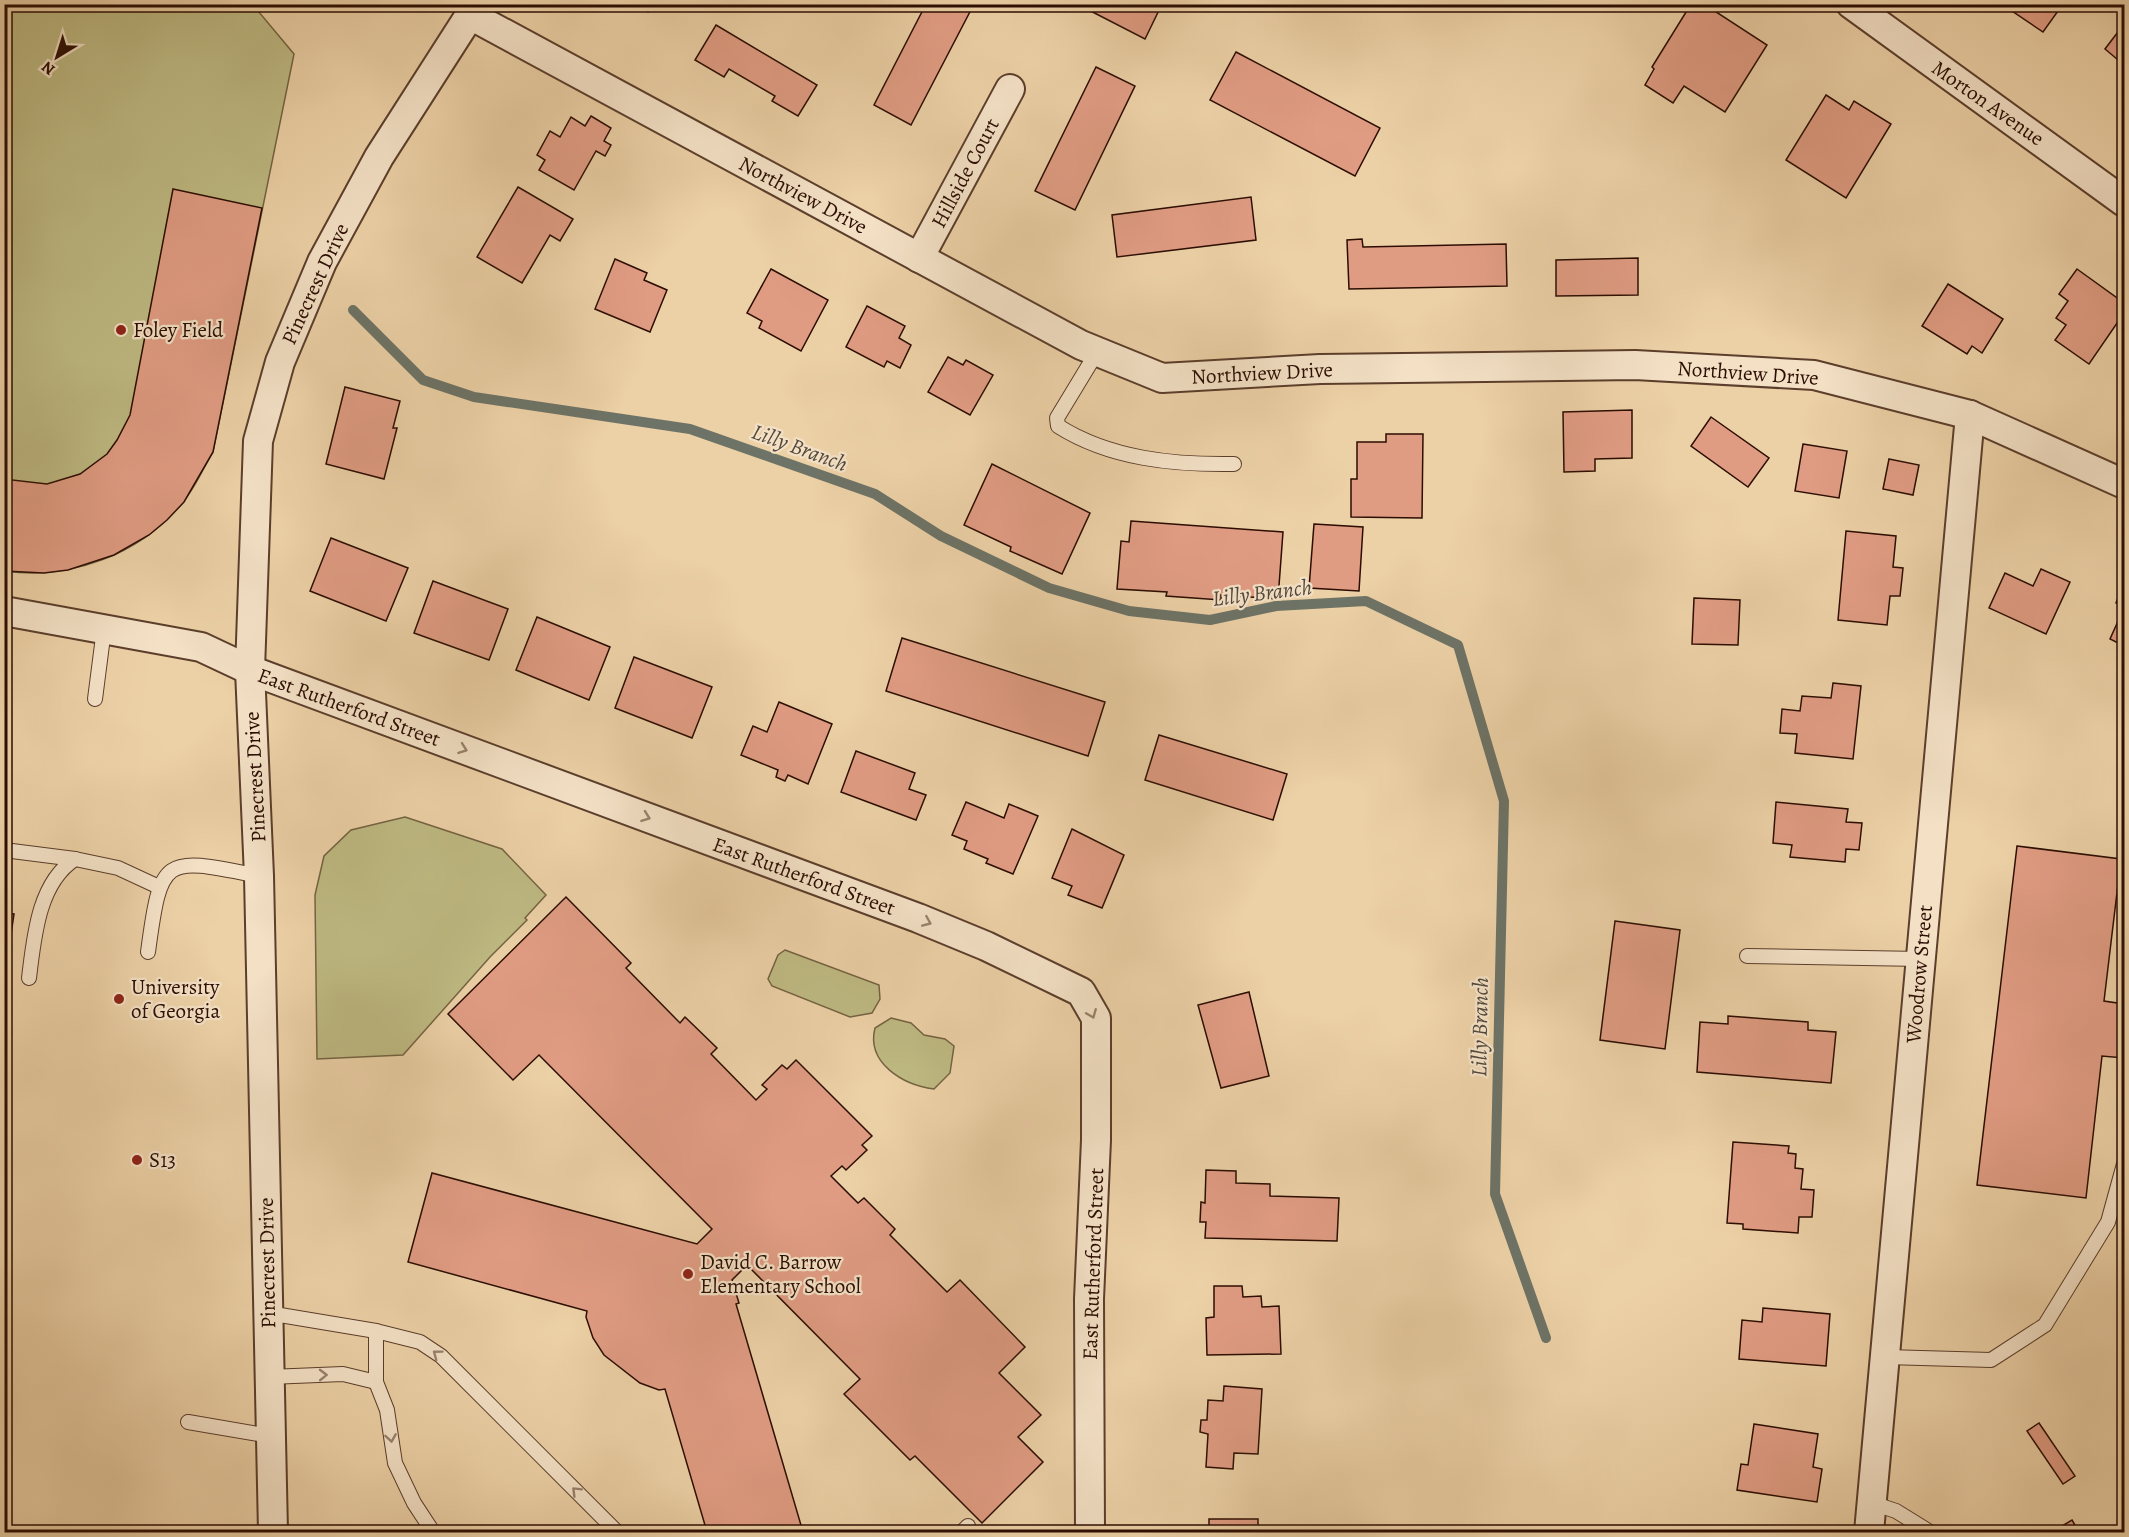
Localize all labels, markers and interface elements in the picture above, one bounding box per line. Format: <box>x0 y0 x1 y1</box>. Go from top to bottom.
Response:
north arrow <box>27 27 87 87</box>
street label: Morton Avenue <box>1926 54 2050 152</box>
text: N <box>37 56 60 80</box>
street label: Hillside Court <box>924 113 1006 233</box>
street label: Northview Drive <box>734 149 872 241</box>
street label: Pinecrest Drive <box>275 219 355 349</box>
place label: Foley Field <box>133 316 224 344</box>
marker: Foley Field <box>114 323 128 337</box>
street label: Northview Drive <box>1676 354 1820 392</box>
street label: Northview Drive <box>1191 355 1333 391</box>
water label: Lilly Branch <box>748 417 852 479</box>
water label: Lilly Branch <box>1211 572 1314 614</box>
street label: East Rutherford Street <box>254 661 444 753</box>
street label: Pinecrest Drive <box>238 711 272 843</box>
one-way arrow <box>457 742 468 754</box>
one-way arrow <box>640 809 650 822</box>
street label: East Rutherford Street <box>709 830 899 922</box>
street label: Woodrow Street <box>1899 904 1939 1045</box>
one-way arrow <box>920 915 931 927</box>
place label: University of Georgia <box>131 973 220 1025</box>
water label: Lilly Branch <box>1464 977 1496 1077</box>
marker: University of Georgia <box>112 992 126 1006</box>
one-way arrow <box>1085 1008 1097 1019</box>
place label: S13 <box>149 1146 176 1174</box>
marker: S13 <box>130 1153 144 1167</box>
street label: East Rutherford Street <box>1076 1167 1110 1361</box>
street label: Pinecrest Drive <box>252 1197 282 1329</box>
place label: David C. Barrow Elementary School <box>700 1248 861 1300</box>
marker: David C. Barrow Elementary School <box>681 1267 695 1281</box>
one-way arrow <box>433 1350 444 1361</box>
one-way arrow <box>318 1368 327 1381</box>
one-way arrow <box>385 1433 397 1443</box>
one-way arrow <box>572 1487 583 1497</box>

